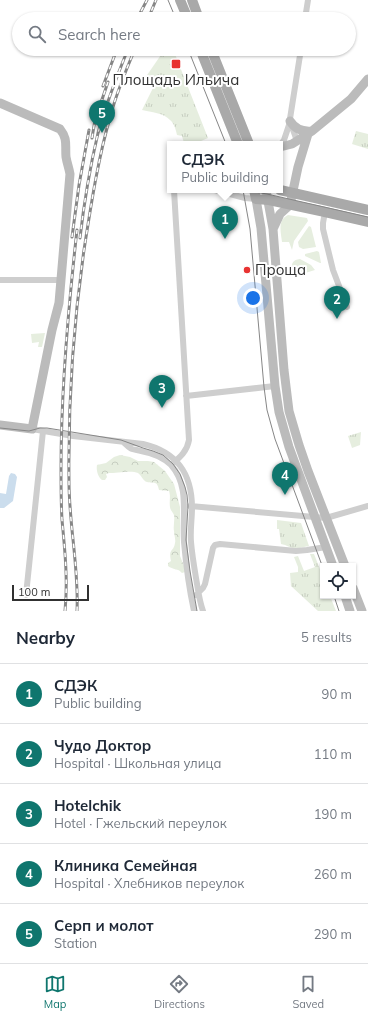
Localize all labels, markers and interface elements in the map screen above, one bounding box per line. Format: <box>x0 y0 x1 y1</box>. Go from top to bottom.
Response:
search box <box>12 12 356 56</box>
icon: search <box>26 23 48 45</box>
text: Search here <box>58 25 140 44</box>
marker: Площадь Ильича <box>170 58 182 70</box>
place label: Площадь Ильича <box>113 70 239 89</box>
pin: 5 <box>89 100 115 133</box>
popup <box>167 141 283 193</box>
text: СДЭК <box>181 150 225 169</box>
text: Public building <box>181 169 269 185</box>
pin: 1 <box>212 206 238 239</box>
place label: Проща <box>255 260 306 279</box>
marker: Проща <box>242 265 252 275</box>
pin: 2 <box>324 286 350 319</box>
your location <box>243 288 263 308</box>
pin: 3 <box>149 375 175 408</box>
pin: 4 <box>272 462 298 495</box>
map controls <box>320 563 356 599</box>
button: locate <box>320 563 356 599</box>
scale bar <box>12 583 89 602</box>
text: 100 m <box>18 585 50 599</box>
text: Nearby <box>16 627 75 648</box>
text: 5 results <box>301 629 352 645</box>
text: СДЭК <box>54 676 97 695</box>
text: 1 <box>25 686 33 702</box>
text: 90 m <box>322 686 352 702</box>
text: Public building <box>54 695 142 711</box>
text: Чудо Доктор <box>54 736 151 755</box>
text: 2 <box>25 746 33 762</box>
text: 110 m <box>314 746 352 762</box>
text: Hospital · Школьная улица <box>54 755 221 771</box>
text: Hotelchik <box>54 796 121 815</box>
text: 3 <box>25 806 33 822</box>
text: 190 m <box>314 806 352 822</box>
text: Hotel · Гжельский переулок <box>54 815 227 831</box>
text: Клиника Семейная <box>54 856 197 875</box>
text: 4 <box>25 866 33 882</box>
text: 260 m <box>314 866 352 882</box>
text: Hospital · Хлебников переулок <box>54 875 244 891</box>
text: Серп и молот <box>54 916 154 935</box>
text: 5 <box>25 926 33 942</box>
text: 290 m <box>314 926 352 942</box>
text: Station <box>54 935 97 951</box>
tab: Map <box>44 973 66 1011</box>
tab: Directions <box>154 973 205 1011</box>
tab: Saved <box>292 973 324 1011</box>

